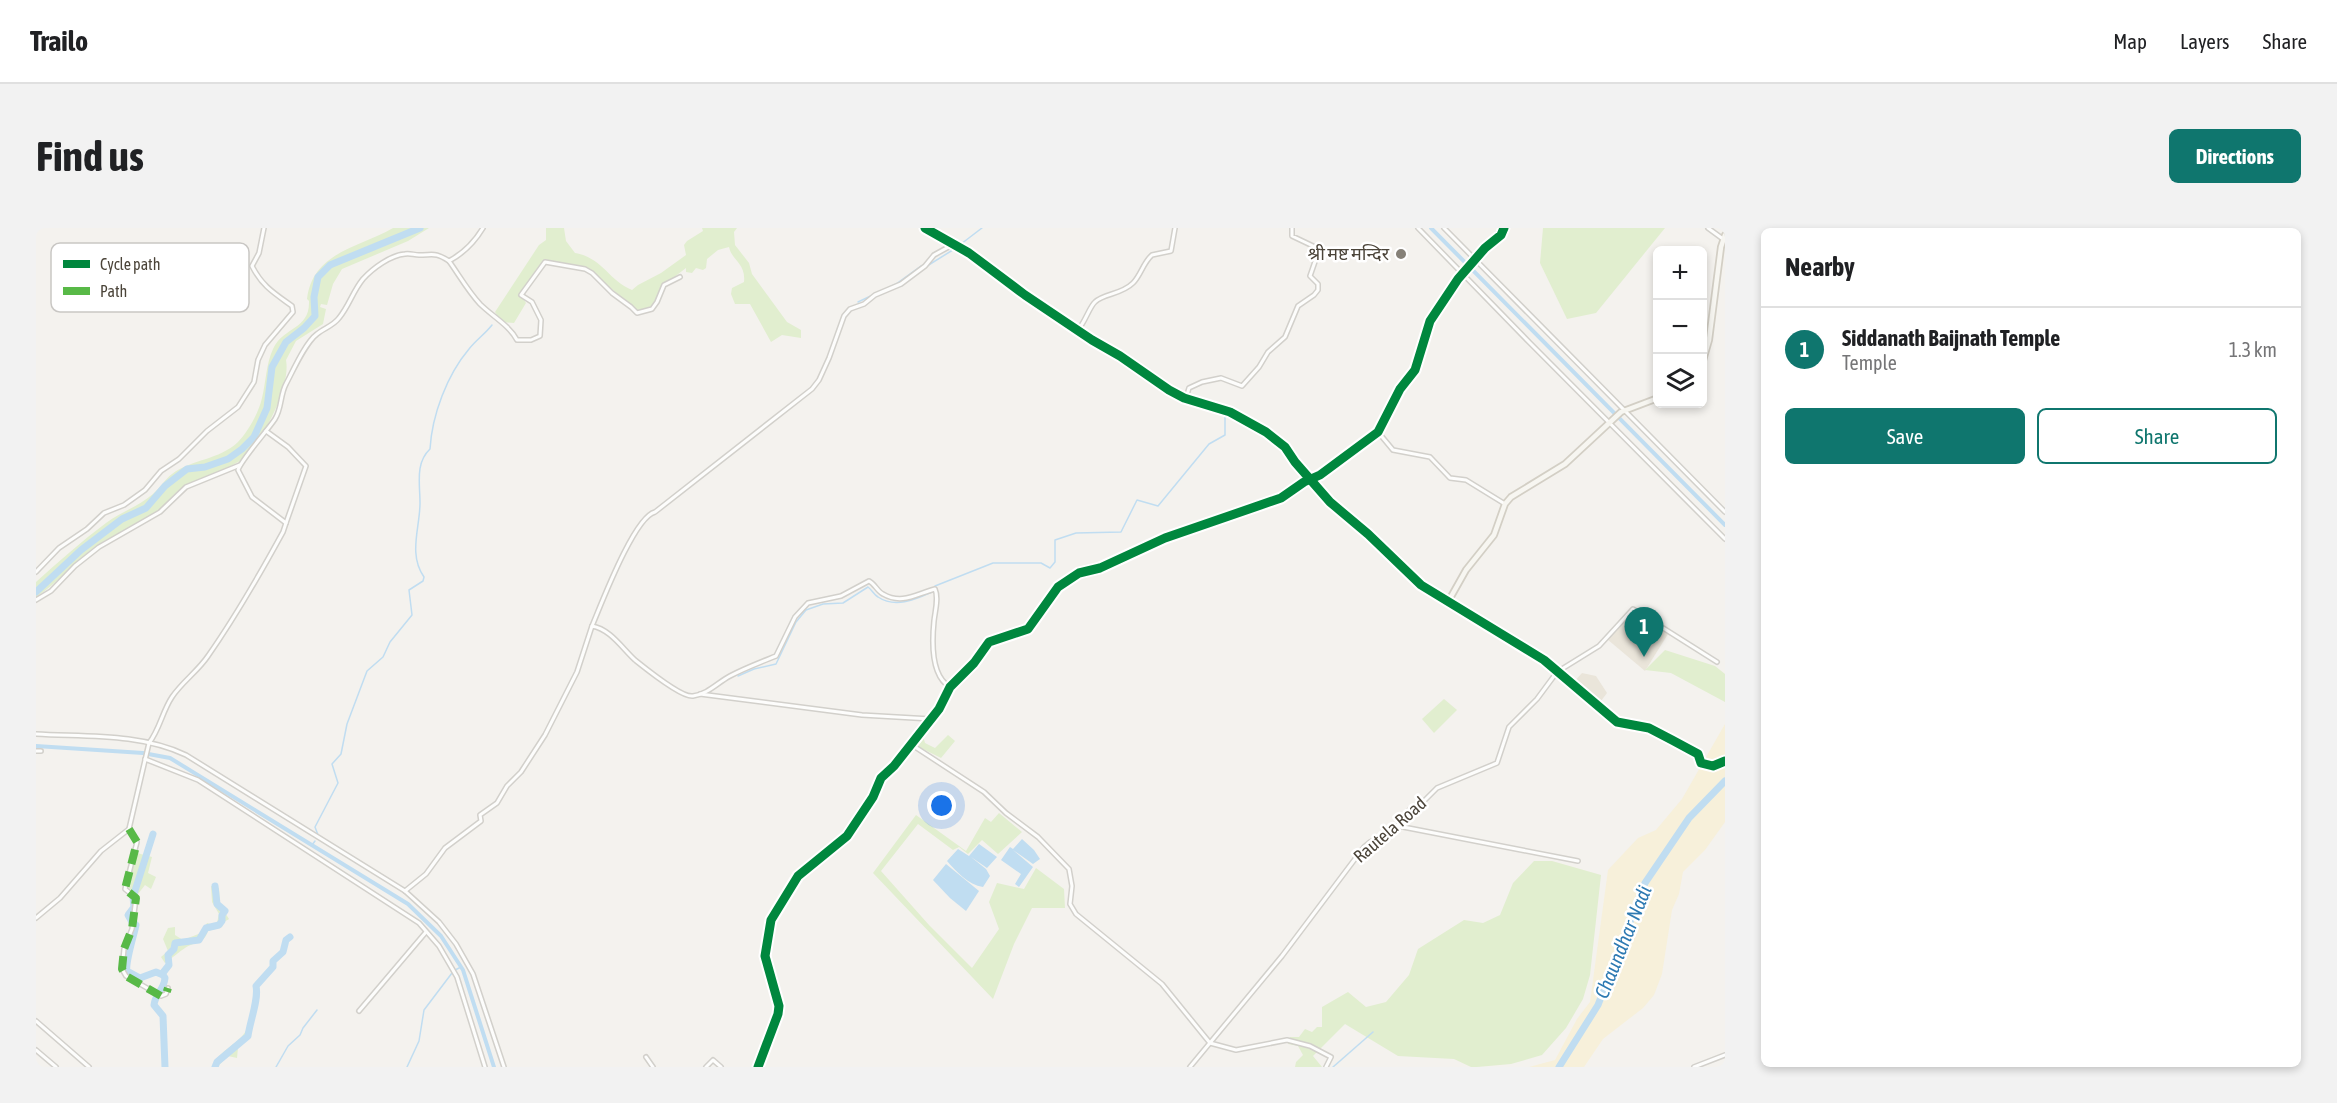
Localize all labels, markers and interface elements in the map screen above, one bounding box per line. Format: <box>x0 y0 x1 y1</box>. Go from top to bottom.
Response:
text: Trailo <box>30 25 88 57</box>
text: Map <box>2113 29 2147 53</box>
text: Layers <box>2180 29 2230 53</box>
text: Share <box>2263 29 2307 53</box>
button: Directions <box>2169 129 2301 183</box>
text: Find us <box>36 132 144 180</box>
legend <box>51 243 249 312</box>
place label: श्री मष्ट मन्दिर <box>1307 243 1390 264</box>
map controls <box>1653 246 1707 408</box>
button: + <box>1653 246 1707 300</box>
marker: श्री मष्ट मन्दिर <box>1394 247 1408 261</box>
text: Nearby <box>1785 252 1855 282</box>
text: Cycle path <box>100 255 160 274</box>
text: Path <box>100 282 127 300</box>
button: − <box>1653 300 1707 354</box>
text: Siddanath Baijnath Temple <box>1842 325 2060 351</box>
text: 1 <box>1800 338 1809 361</box>
text: 1.3 km <box>2229 338 2277 361</box>
text: Temple <box>1842 351 1897 374</box>
button: layers <box>1653 354 1707 408</box>
button: Save <box>1785 408 2025 464</box>
button: Share <box>2037 408 2277 464</box>
pin: 1 <box>1624 608 1664 657</box>
your location <box>927 791 956 820</box>
street label: Rautela Road <box>1349 792 1430 867</box>
water label: Chaundhar Nadi <box>1589 882 1656 1002</box>

